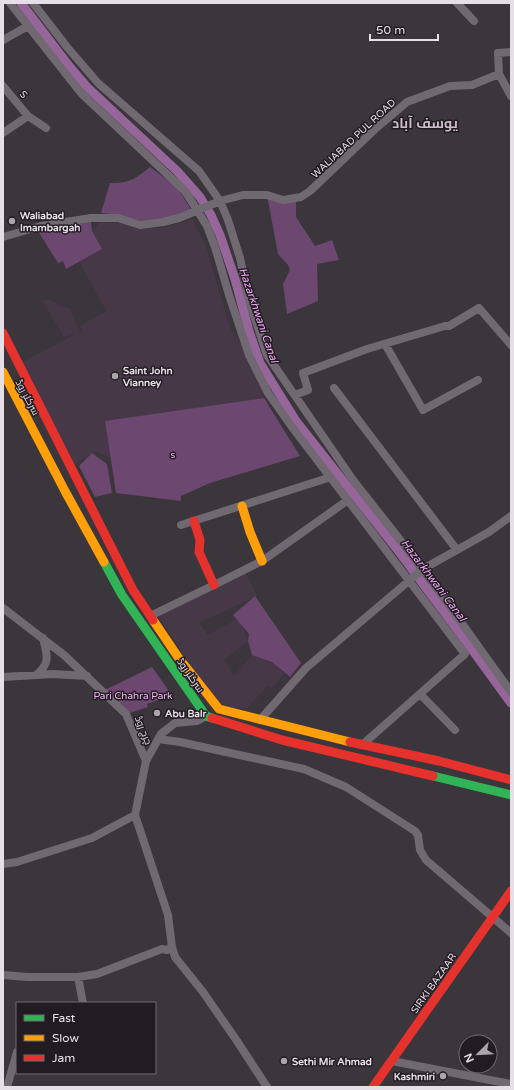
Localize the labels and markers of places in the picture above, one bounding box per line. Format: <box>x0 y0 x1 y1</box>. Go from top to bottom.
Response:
place label: Waliabad Imambargah <box>20 210 80 234</box>
marker: Waliabad Imambargah <box>7 216 17 226</box>
place label: Saint John Vianney <box>123 365 173 389</box>
marker: Saint John Vianney <box>110 371 120 381</box>
marker: Abu Balr <box>152 708 162 718</box>
place label: Abu Balr <box>165 708 206 720</box>
marker: Sethi Mir Ahmad <box>279 1056 289 1066</box>
place label: Sethi Mir Ahmad <box>292 1056 372 1068</box>
place label: Kashmiri <box>394 1071 436 1083</box>
marker: Kashmiri <box>438 1071 448 1081</box>

